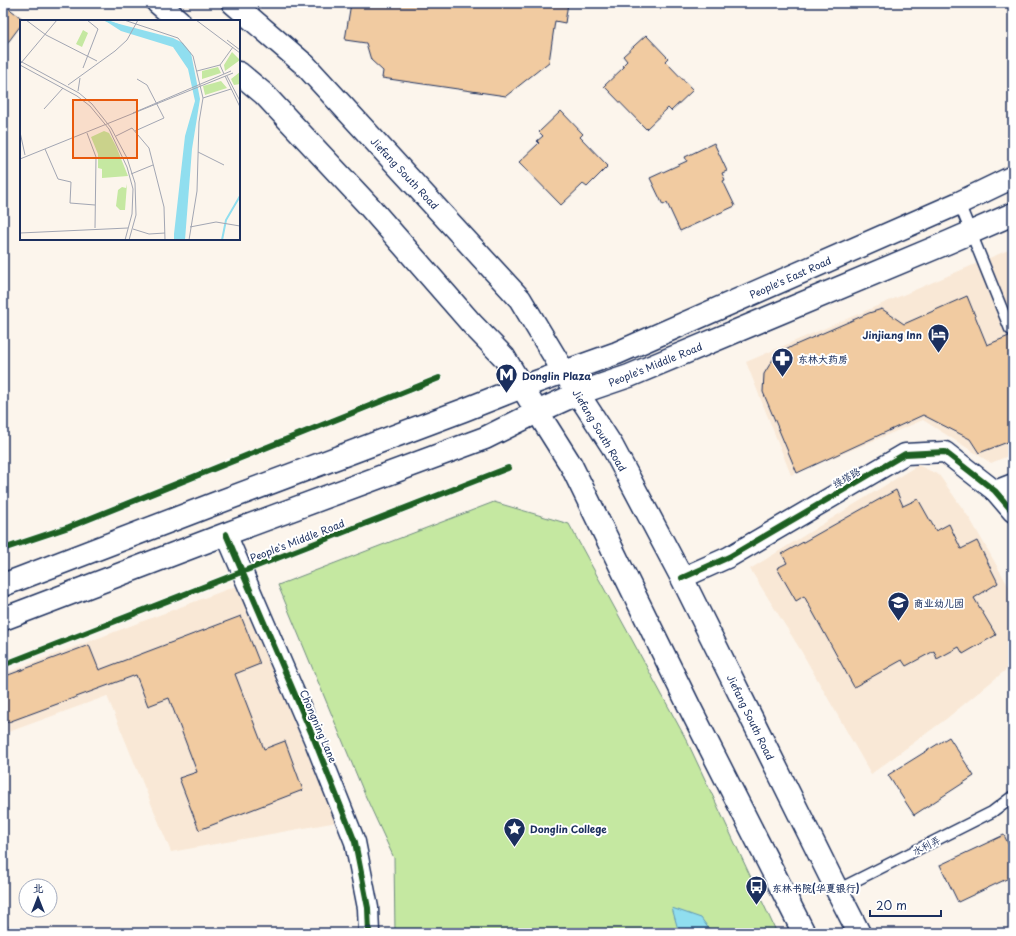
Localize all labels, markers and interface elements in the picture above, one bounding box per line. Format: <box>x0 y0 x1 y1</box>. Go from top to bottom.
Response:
inset map <box>20 20 240 240</box>
street label: Jiefang South Road <box>368 134 442 212</box>
street label: People's East Road <box>747 252 834 302</box>
hotel icon: Jinjiang Inn <box>925 321 951 354</box>
place label: Jinjiang Inn <box>863 327 922 342</box>
street label: People's Middle Road <box>606 338 704 390</box>
pharmacy icon: 东林大药房 <box>769 345 795 378</box>
place label: 东林大药房 <box>798 351 848 366</box>
metro station icon: Donglin Plaza <box>494 362 520 395</box>
place label: Donglin Plaza <box>522 368 591 383</box>
street label: Jiefang South Road <box>569 386 631 474</box>
street label: 绿塔路 <box>829 463 863 491</box>
street label: People's Middle Road <box>247 515 347 565</box>
school or university icon: 商业幼儿园 <box>885 589 911 622</box>
place label: 商业幼儿园 <box>914 595 964 610</box>
street label: Jiefang South Road <box>724 672 778 762</box>
street label: Chongning Lane <box>297 687 341 765</box>
place icon: Donglin College <box>502 815 528 848</box>
place label: Donglin College <box>530 821 607 836</box>
street label: 水利弄 <box>909 832 943 858</box>
bus stop icon: 东林书院(华夏银行) <box>743 874 769 907</box>
north arrow <box>18 878 58 918</box>
text: 北 <box>33 879 44 896</box>
place label: 东林书院(华夏银行) <box>772 880 860 895</box>
scale bar <box>870 892 941 918</box>
text: 20 m <box>876 896 907 914</box>

